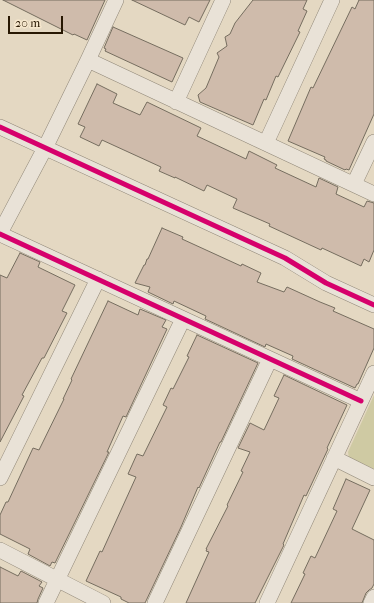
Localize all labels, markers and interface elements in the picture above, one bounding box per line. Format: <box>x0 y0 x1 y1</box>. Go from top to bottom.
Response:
scale bar <box>10 8 65 34</box>
text: 20 m <box>15 16 40 30</box>

